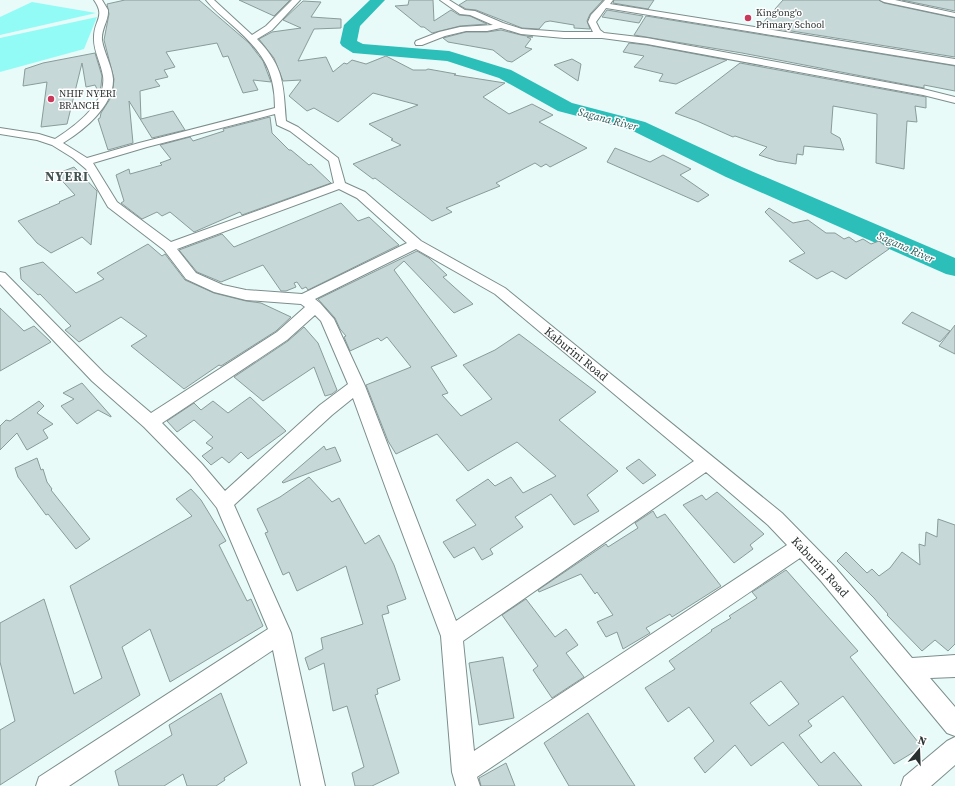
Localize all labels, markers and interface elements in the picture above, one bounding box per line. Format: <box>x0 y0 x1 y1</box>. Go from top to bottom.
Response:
place label: King'ong'o Primary School <box>756 6 825 31</box>
marker: King'ong'o Primary School <box>743 13 753 23</box>
place label: NHIF NYERI BRANCH <box>59 87 116 112</box>
marker: NHIF NYERI BRANCH <box>46 94 56 104</box>
water label: Sagana River <box>576 104 640 135</box>
district label: NYERI <box>45 168 89 185</box>
water label: Sagana River <box>875 228 937 267</box>
street label: Kaburini Road <box>541 323 611 385</box>
street label: Kaburini Road <box>788 533 852 601</box>
north arrow <box>899 730 939 770</box>
text: N <box>916 733 928 749</box>

